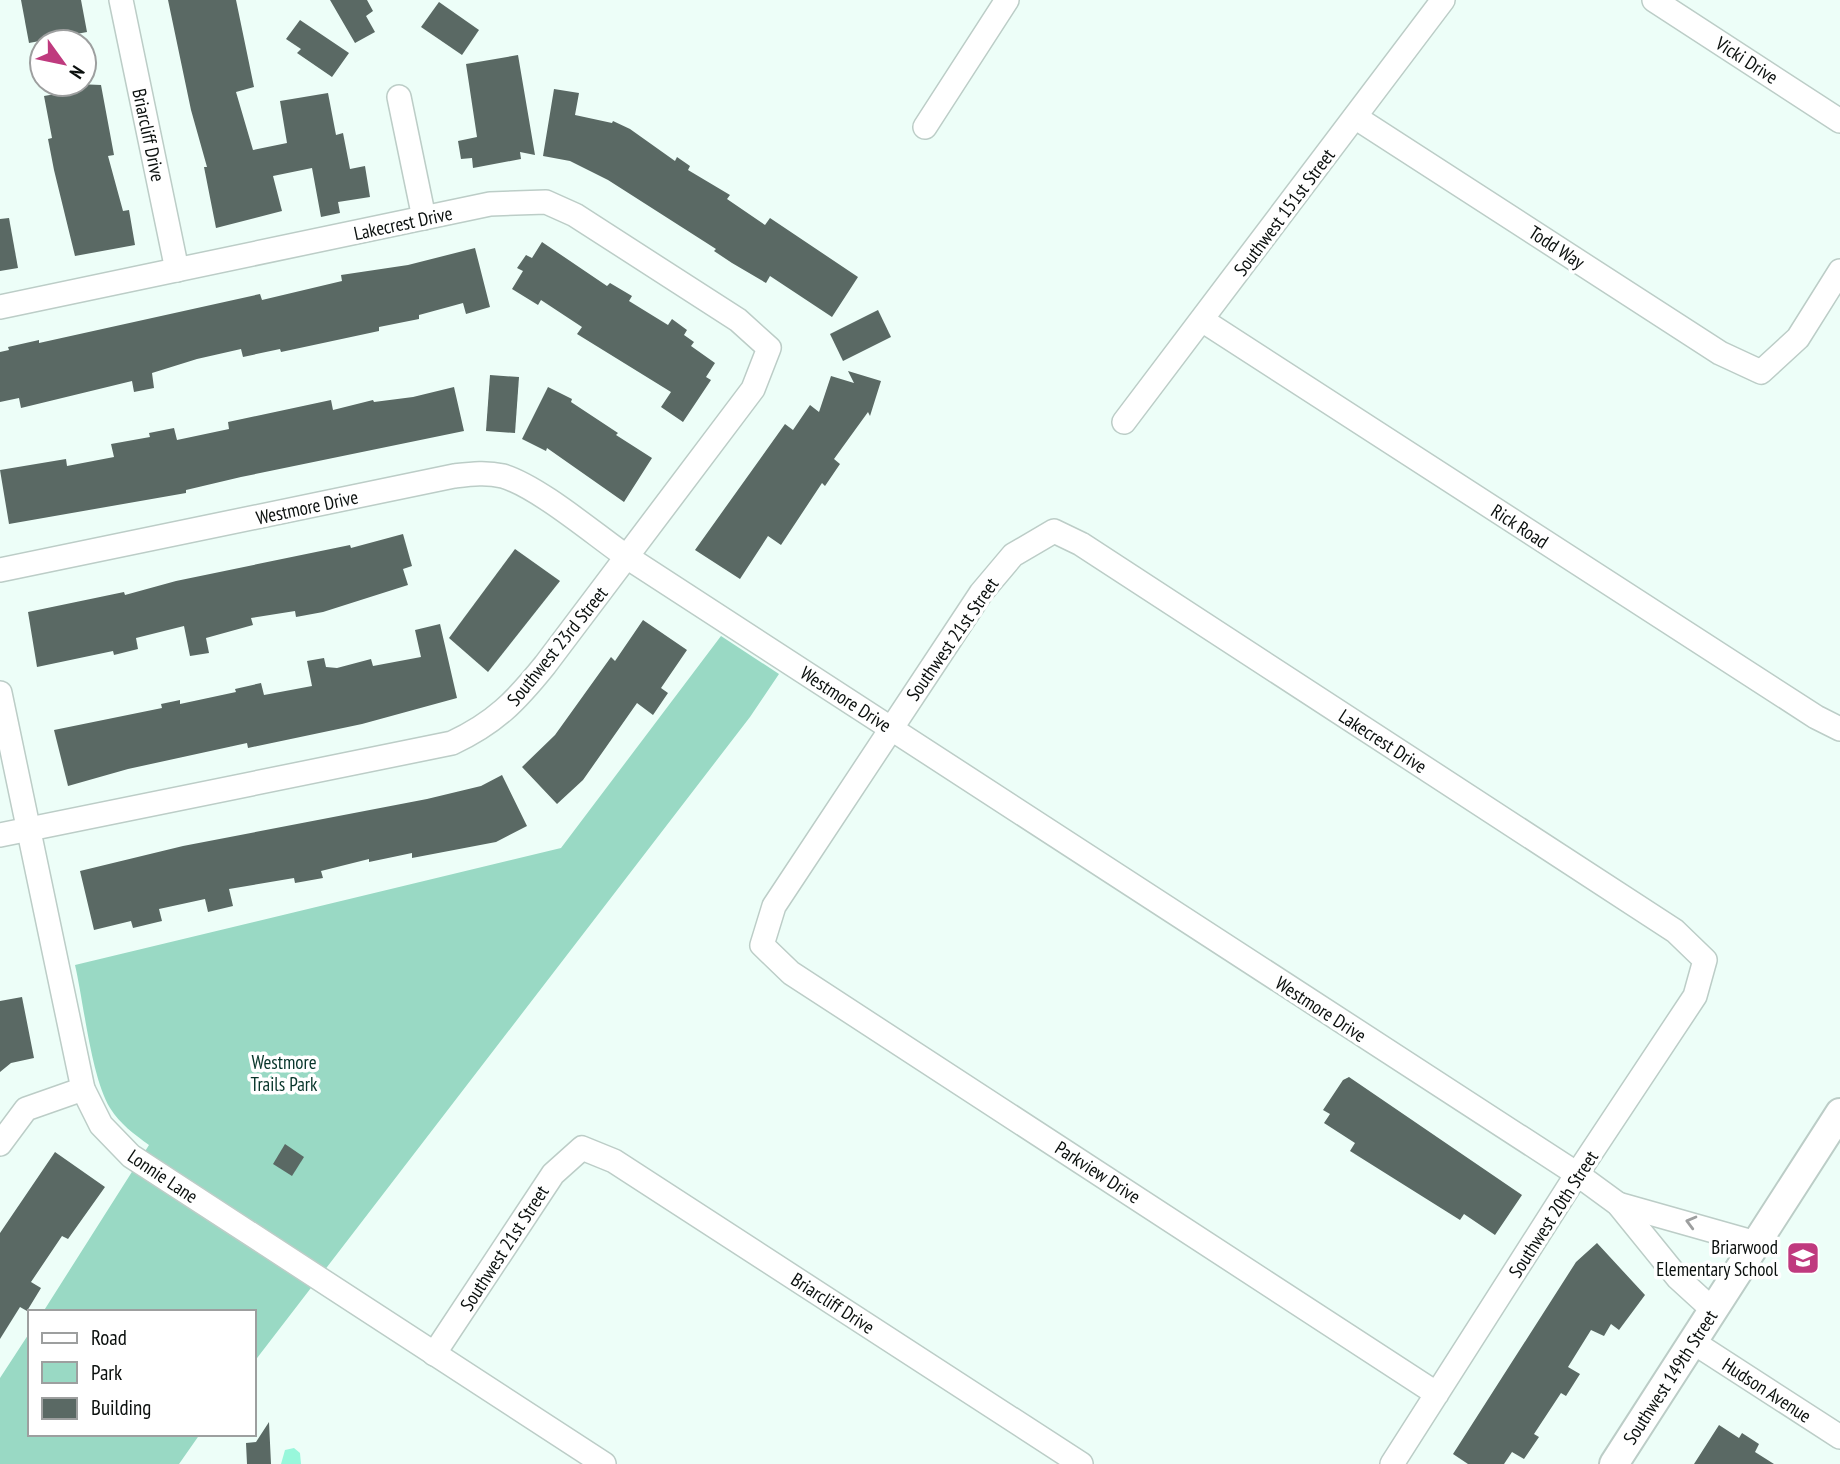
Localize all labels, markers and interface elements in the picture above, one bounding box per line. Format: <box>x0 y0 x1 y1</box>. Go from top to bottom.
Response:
north arrow <box>28 28 98 98</box>
street label: Vicki Drive <box>1710 30 1783 89</box>
text: N <box>64 61 90 83</box>
street label: Briarcliff Drive <box>127 86 171 184</box>
street label: Southwest 151st Street <box>1228 143 1340 280</box>
street label: Lakecrest Drive <box>352 201 455 245</box>
street label: Todd Way <box>1525 220 1590 274</box>
street label: Westmore Drive <box>254 484 360 530</box>
street label: Rick Road <box>1487 499 1553 553</box>
street label: Southwest 21st Street <box>901 572 1004 705</box>
street label: Southwest 23rd Street <box>502 581 613 711</box>
street label: Westmore Drive <box>796 661 896 737</box>
street label: Lakecrest Drive <box>1334 704 1432 778</box>
street label: Westmore Drive <box>1271 971 1371 1047</box>
park label: Westmore Trails Park <box>251 1050 318 1096</box>
street label: Parkview Drive <box>1051 1136 1145 1209</box>
street label: Lonnie Lane <box>123 1144 203 1208</box>
street label: Southwest 20th Street <box>1503 1145 1603 1282</box>
street label: Southwest 21st Street <box>454 1180 554 1315</box>
one-way arrow <box>1685 1216 1697 1230</box>
place label: Briarwood Elementary School <box>1656 1235 1779 1281</box>
school or university icon: Briarwood Elementary School <box>1784 1239 1822 1277</box>
street label: Briarcliff Drive <box>787 1267 879 1339</box>
street label: Southwest 149th Street <box>1618 1305 1723 1449</box>
legend <box>28 1310 256 1436</box>
text: Road <box>91 1324 127 1351</box>
street label: Hudson Avenue <box>1718 1352 1816 1428</box>
text: Park <box>91 1359 122 1386</box>
text: Building <box>91 1394 151 1421</box>

